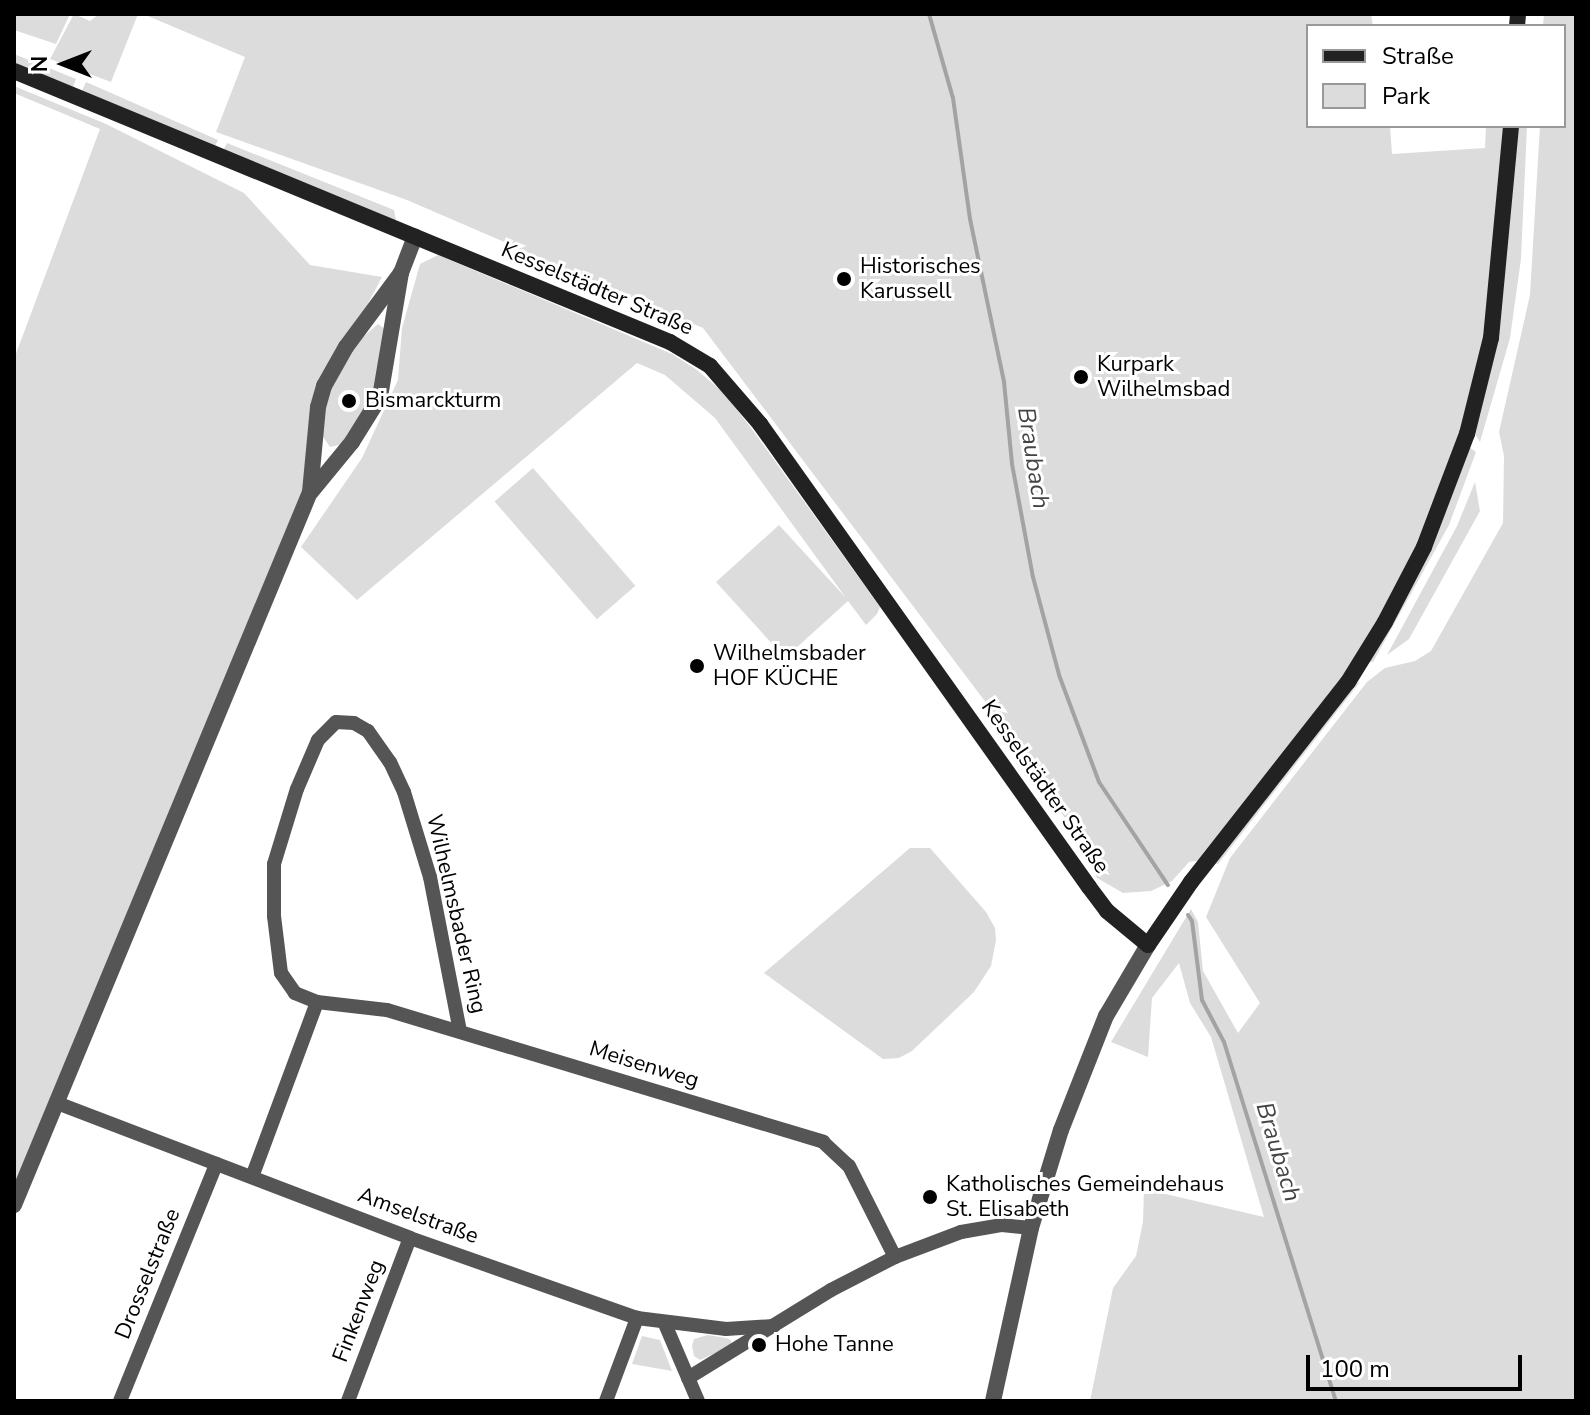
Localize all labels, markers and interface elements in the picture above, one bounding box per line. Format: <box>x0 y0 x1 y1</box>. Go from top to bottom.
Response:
north arrow <box>24 24 104 104</box>
legend <box>1306 24 1566 128</box>
text: Straße <box>1382 40 1454 72</box>
text: N <box>25 56 55 72</box>
text: Park <box>1382 80 1430 112</box>
street label: Kesselstädter Straße <box>497 237 697 341</box>
place label: Historisches Karussell <box>860 253 981 304</box>
marker: Historisches Karussell <box>835 270 853 288</box>
place label: Kurpark Wilhelmsbad <box>1097 351 1230 402</box>
marker: Kurpark Wilhelmsbad <box>1072 368 1090 386</box>
place label: Bismarckturm <box>365 388 501 414</box>
marker: Bismarckturm <box>340 392 358 410</box>
water label: Braubach <box>1011 405 1055 511</box>
place label: Wilhelmsbader HOF KÜCHE <box>713 640 866 692</box>
marker: Wilhelmsbader HOF KÜCHE <box>688 657 706 675</box>
street label: Kesselstädter Straße <box>975 695 1115 879</box>
street label: Wilhelmsbader Ring <box>420 812 492 1016</box>
street label: Meisenweg <box>586 1036 702 1094</box>
water label: Braubach <box>1249 1099 1307 1205</box>
place label: Katholisches Gemeindehaus St. Elisabeth <box>946 1171 1224 1222</box>
street label: Amselstraße <box>354 1182 482 1250</box>
marker: Katholisches Gemeindehaus St. Elisabeth <box>921 1188 939 1206</box>
street label: Drosselstraße <box>110 1205 186 1343</box>
street label: Finkenweg <box>327 1256 391 1366</box>
place label: Hohe Tanne <box>775 1332 894 1358</box>
marker: Hohe Tanne <box>750 1336 768 1354</box>
scale bar <box>1310 1339 1526 1389</box>
text: 100 m <box>1320 1353 1390 1385</box>

